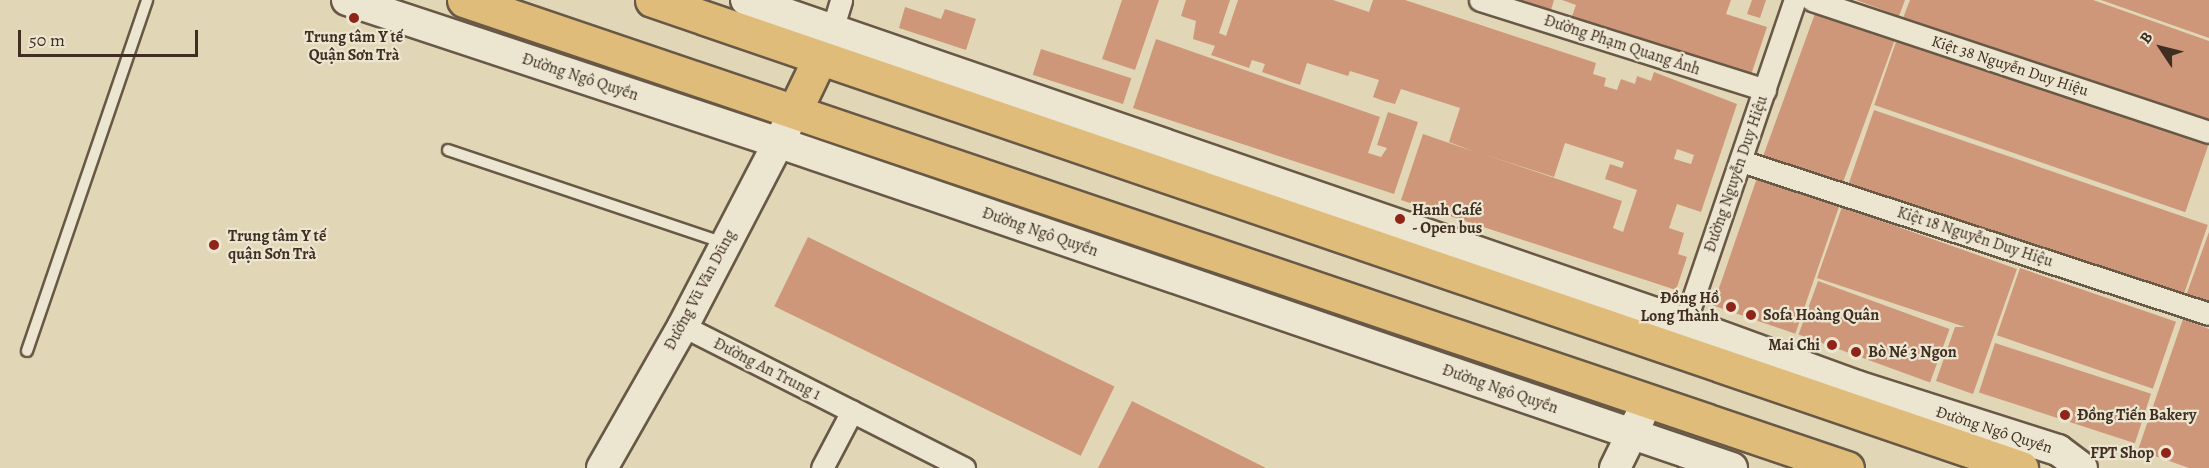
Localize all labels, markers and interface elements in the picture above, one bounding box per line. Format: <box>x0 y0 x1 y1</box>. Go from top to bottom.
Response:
marker: Trung tâm Y tế Quận Sơn Trà <box>347 11 361 25</box>
street label: Đường Phạm Quang Ảnh <box>1541 11 1703 79</box>
scale bar <box>21 18 201 56</box>
north arrow <box>2131 18 2191 78</box>
place label: Trung tâm Y tế Quận Sơn Trà <box>305 27 403 65</box>
text: B <box>2134 27 2158 48</box>
text: 50 m <box>29 28 65 52</box>
street label: Kiệt 38 Nguyễn Duy Hiệu <box>1929 32 2091 100</box>
street label: Đường Ngô Quyền <box>519 49 641 105</box>
street label: Đường Nguyễn Duy Hiệu <box>1700 93 1772 255</box>
place label: Hanh Café - Open bus <box>1412 200 1482 238</box>
street label: Đường Ngô Quyền <box>979 203 1101 261</box>
street label: Kiệt 18 Nguyễn Duy Hiệu <box>1895 203 2055 271</box>
marker: Hanh Café - Open bus <box>1393 212 1407 226</box>
place label: Trung tâm Y tế quận Sơn Trà <box>228 226 326 264</box>
street label: Đường Vũ Văn Dũng <box>660 226 740 354</box>
marker: Trung tâm Y tế quận Sơn Trà <box>205 236 223 254</box>
place label: Đồng Hồ Long Thành <box>1641 288 1719 326</box>
marker: Đồng Hồ Long Thành <box>1724 300 1738 314</box>
place label: Sofa Hoàng Quân <box>1763 305 1879 325</box>
marker: Sofa Hoàng Quân <box>1744 308 1758 322</box>
street label: Đường An Trung 1 <box>710 334 824 404</box>
place label: Mai Chi <box>1768 335 1820 355</box>
marker: Mai Chi <box>1825 338 1839 352</box>
place label: Bò Né 3 Ngon <box>1868 342 1957 362</box>
marker: Bò Né 3 Ngon <box>1849 345 1863 359</box>
street label: Đường Ngô Quyền <box>1439 360 1561 418</box>
street label: Đường Ngô Quyền <box>1933 402 2055 458</box>
place label: Đồng Tiến Bakery <box>2077 405 2196 425</box>
marker: Đồng Tiến Bakery <box>2058 408 2072 422</box>
place label: FPT Shop <box>2090 443 2154 463</box>
marker: FPT Shop <box>2159 446 2173 460</box>

